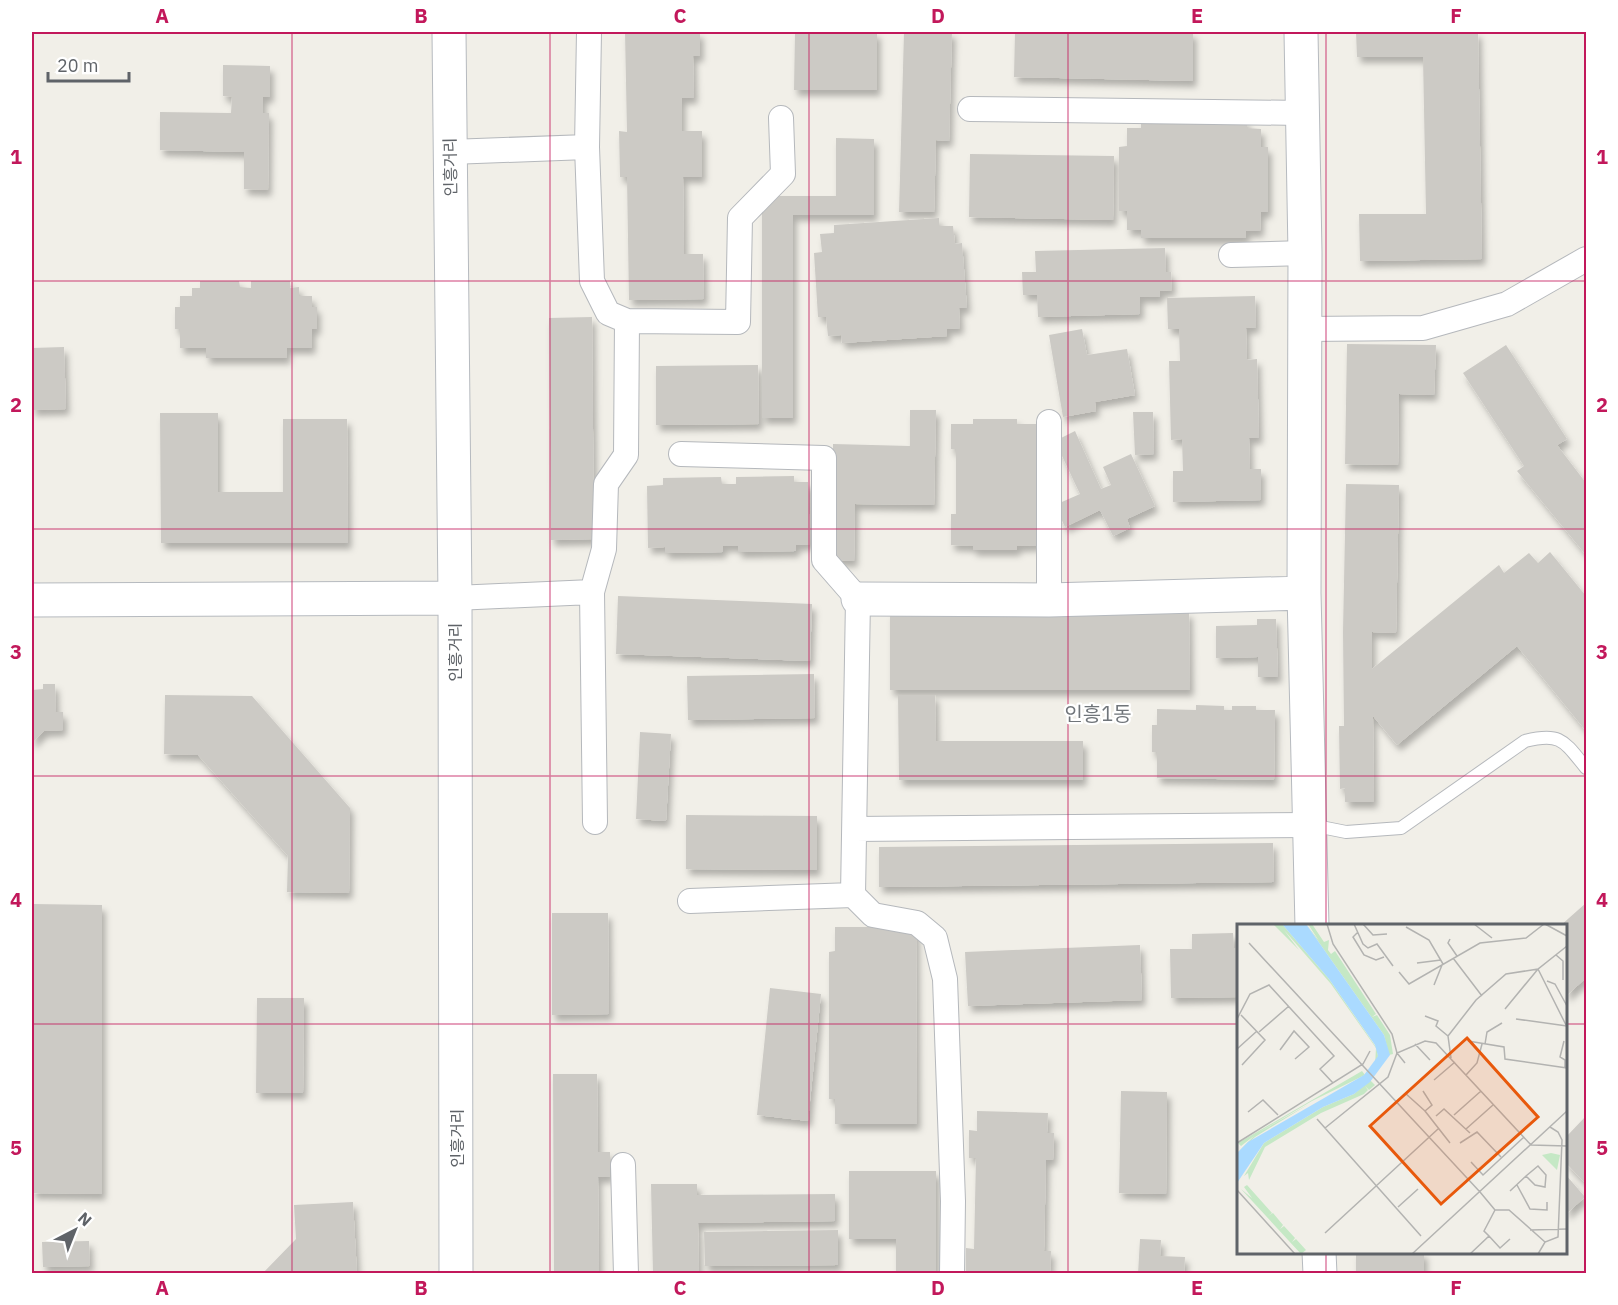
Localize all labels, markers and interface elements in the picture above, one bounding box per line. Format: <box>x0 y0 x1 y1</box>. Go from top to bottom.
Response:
text: A <box>155 2 169 29</box>
text: B <box>414 2 428 29</box>
text: C <box>673 2 687 29</box>
text: D <box>931 2 945 29</box>
text: E <box>1191 2 1203 29</box>
text: F <box>1450 2 1462 29</box>
scale bar <box>48 45 129 83</box>
text: 20 m <box>57 54 99 77</box>
street label: 인흥거리 <box>439 137 461 197</box>
text: 1 <box>10 143 22 170</box>
text: 1 <box>1596 143 1608 170</box>
text: 2 <box>10 391 22 418</box>
text: 2 <box>1596 391 1608 418</box>
street label: 인흥거리 <box>445 623 465 681</box>
text: 3 <box>10 638 22 665</box>
text: 3 <box>1596 638 1608 665</box>
district label: 인흥1동 <box>1064 700 1132 727</box>
text: 4 <box>10 886 22 913</box>
text: 4 <box>1596 886 1608 913</box>
inset map <box>1237 924 1567 1254</box>
street label: 인흥거리 <box>447 1109 467 1167</box>
text: 5 <box>10 1134 22 1161</box>
text: 5 <box>1596 1134 1608 1161</box>
north arrow <box>45 1200 105 1260</box>
text: N <box>74 1208 96 1230</box>
text: A <box>155 1274 169 1301</box>
text: B <box>414 1274 428 1301</box>
text: C <box>673 1274 687 1301</box>
text: D <box>931 1274 945 1301</box>
text: E <box>1191 1274 1203 1301</box>
text: F <box>1450 1274 1462 1301</box>

